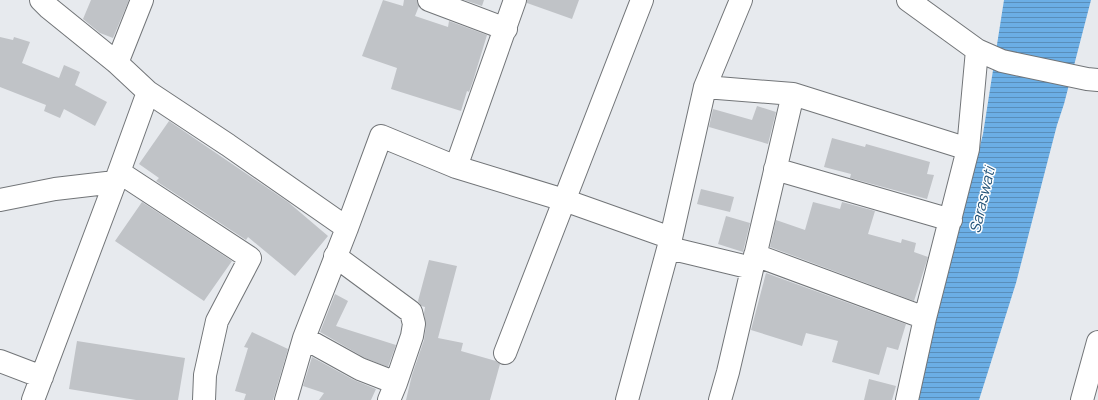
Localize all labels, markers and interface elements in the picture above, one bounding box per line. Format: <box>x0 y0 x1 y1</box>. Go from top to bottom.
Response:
water label: Saraswati <box>964 162 1000 235</box>

